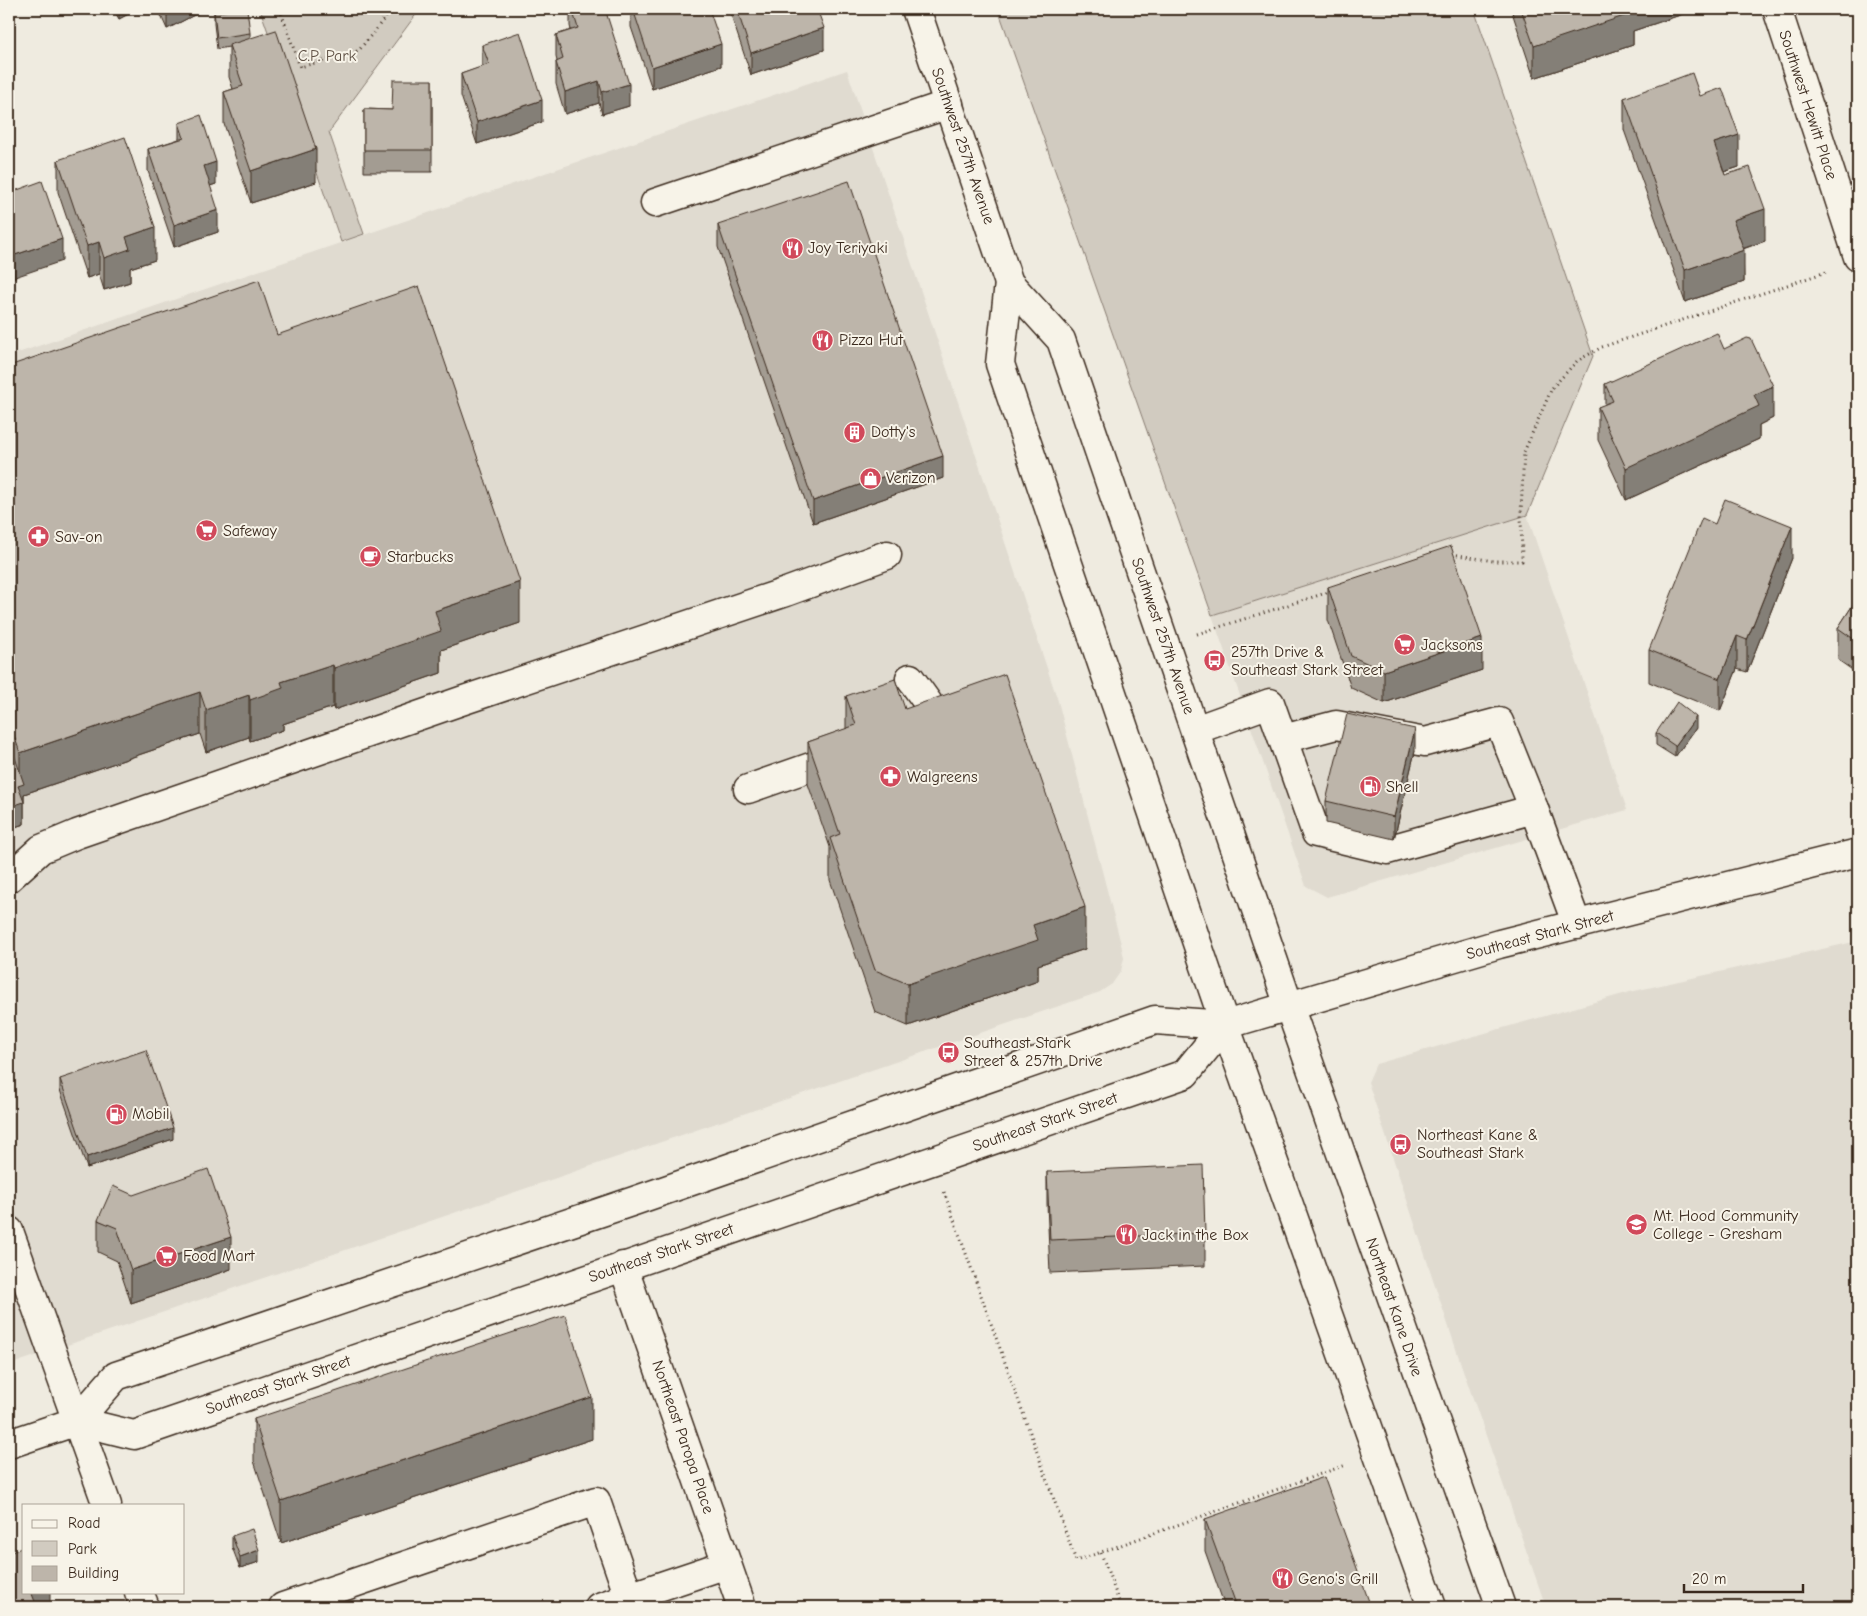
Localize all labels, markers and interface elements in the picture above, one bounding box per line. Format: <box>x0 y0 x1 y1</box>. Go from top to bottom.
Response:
street label: Southwest Hewitt Place <box>1775 28 1841 182</box>
park label: C.P. Park <box>298 47 357 65</box>
street label: Southwest 257th Avenue <box>928 65 998 227</box>
restaurant icon: Joy Teriyaki <box>780 236 804 260</box>
place label: Joy Teriyaki <box>808 239 888 257</box>
restaurant icon: Pizza Hut <box>811 328 835 352</box>
place label: Pizza Hut <box>839 331 903 349</box>
building icon: Dotty's <box>843 420 867 444</box>
place label: Dotty's <box>871 423 916 441</box>
shop icon: Verizon <box>858 466 882 490</box>
place label: Verizon <box>886 469 936 487</box>
supermarket icon: Safeway <box>195 519 219 543</box>
place label: Safeway <box>223 522 278 540</box>
pharmacy icon: Sav-on <box>27 525 51 549</box>
place label: Sav-on <box>55 528 103 546</box>
cafe icon: Starbucks <box>359 545 383 569</box>
place label: Starbucks <box>387 548 454 566</box>
street label: Southwest 257th Avenue <box>1128 555 1198 717</box>
supermarket icon: Jacksons <box>1393 633 1417 657</box>
place label: Jacksons <box>1421 636 1483 654</box>
place label: 257th Drive & Southeast Stark Street <box>1231 643 1384 679</box>
bus stop icon: 257th Drive & Southeast Stark Street <box>1203 649 1227 673</box>
pharmacy icon: Walgreens <box>879 765 903 789</box>
place label: Walgreens <box>907 768 978 786</box>
fuel station icon: Shell <box>1358 775 1382 799</box>
place label: Shell <box>1386 778 1418 796</box>
street label: Southeast Stark Street <box>1464 907 1616 963</box>
place label: Southeast Stark Street & 257th Drive <box>964 1034 1103 1070</box>
bus stop icon: Southeast Stark Street & 257th Drive <box>936 1040 960 1064</box>
street label: Southeast Stark Street <box>970 1089 1120 1155</box>
fuel station icon: Mobil <box>104 1102 128 1126</box>
place label: Mobil <box>132 1105 170 1123</box>
place label: Northeast Kane & Southeast Stark <box>1417 1126 1538 1162</box>
bus stop icon: Northeast Kane & Southeast Stark <box>1389 1132 1413 1156</box>
place label: Mt. Hood Community College - Gresham <box>1653 1207 1799 1243</box>
school or university icon: Mt. Hood Community College - Gresham <box>1625 1213 1649 1237</box>
street label: Southeast Stark Street <box>586 1220 736 1286</box>
restaurant icon: Jack in the Box <box>1114 1223 1138 1247</box>
place label: Jack in the Box <box>1142 1226 1249 1244</box>
street label: Northeast Kane Drive <box>1362 1235 1426 1379</box>
supermarket icon: Food Mart <box>155 1244 179 1268</box>
place label: Food Mart <box>183 1247 255 1265</box>
street label: Southeast Stark Street <box>203 1352 353 1418</box>
street label: Northeast Paropa Place <box>648 1358 718 1516</box>
legend <box>22 1504 185 1594</box>
text: Road <box>68 1514 100 1532</box>
text: Park <box>68 1540 97 1558</box>
scale bar <box>1684 1561 1803 1593</box>
text: Building <box>68 1564 119 1582</box>
restaurant icon: Geno's Grill <box>1270 1567 1294 1591</box>
place label: Geno's Grill <box>1298 1570 1378 1588</box>
text: 20 m <box>1692 1570 1726 1588</box>

